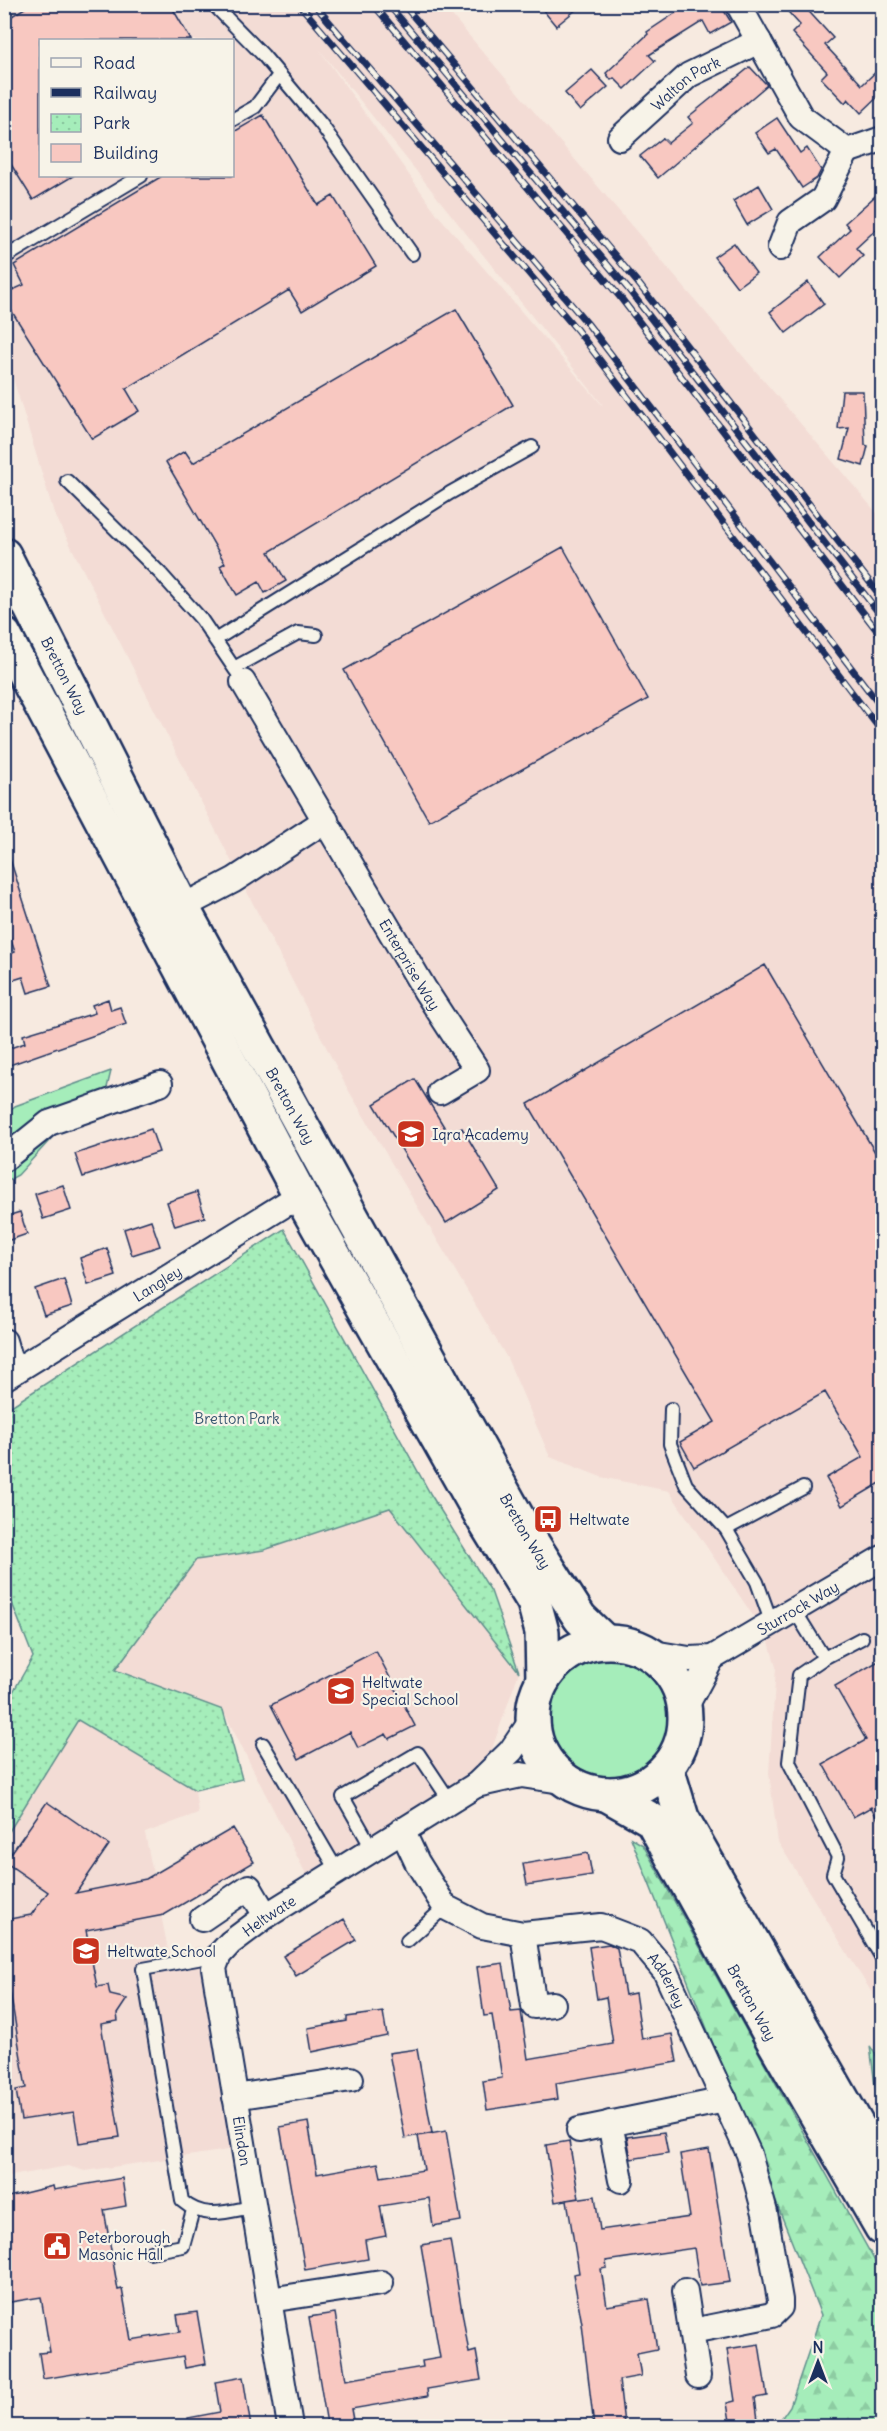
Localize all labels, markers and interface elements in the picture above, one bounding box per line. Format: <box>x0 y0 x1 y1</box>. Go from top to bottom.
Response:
legend <box>39 39 234 177</box>
text: Road <box>93 51 136 74</box>
street label: Walton Park <box>647 52 724 115</box>
text: Railway <box>93 81 157 104</box>
text: Park <box>93 111 130 134</box>
text: Building <box>93 141 158 164</box>
street label: Bretton Way <box>37 633 92 718</box>
street label: Enterprise Way <box>375 915 445 1013</box>
street label: Bretton Way <box>262 1064 320 1147</box>
school or university icon: Iqra Academy <box>395 1118 427 1150</box>
place label: Iqra Academy <box>432 1125 529 1144</box>
street label: Langley <box>129 1261 185 1306</box>
park label: Bretton Park <box>194 1409 280 1428</box>
street label: Bretton Way <box>496 1490 556 1572</box>
bus stop icon: Heltwate <box>532 1503 564 1535</box>
place label: Heltwate <box>569 1510 630 1529</box>
street label: Sturrock Way <box>753 1576 842 1639</box>
place label: Heltwate Special School <box>362 1673 458 1709</box>
school or university icon: Heltwate Special School <box>325 1675 357 1707</box>
street label: Heltwate <box>238 1891 299 1940</box>
school or university icon: Heltwate School <box>70 1935 102 1967</box>
place label: Heltwate School <box>107 1942 216 1961</box>
street label: Adderley <box>644 1948 690 2011</box>
street label: Bretton Way <box>724 1961 781 2044</box>
street label: Elindon <box>229 2115 255 2168</box>
place label: Peterborough Masonic Hall <box>78 2228 171 2264</box>
public building icon: Peterborough Masonic Hall <box>41 2230 73 2262</box>
north arrow <box>788 2332 848 2392</box>
text: N <box>812 2337 824 2357</box>

